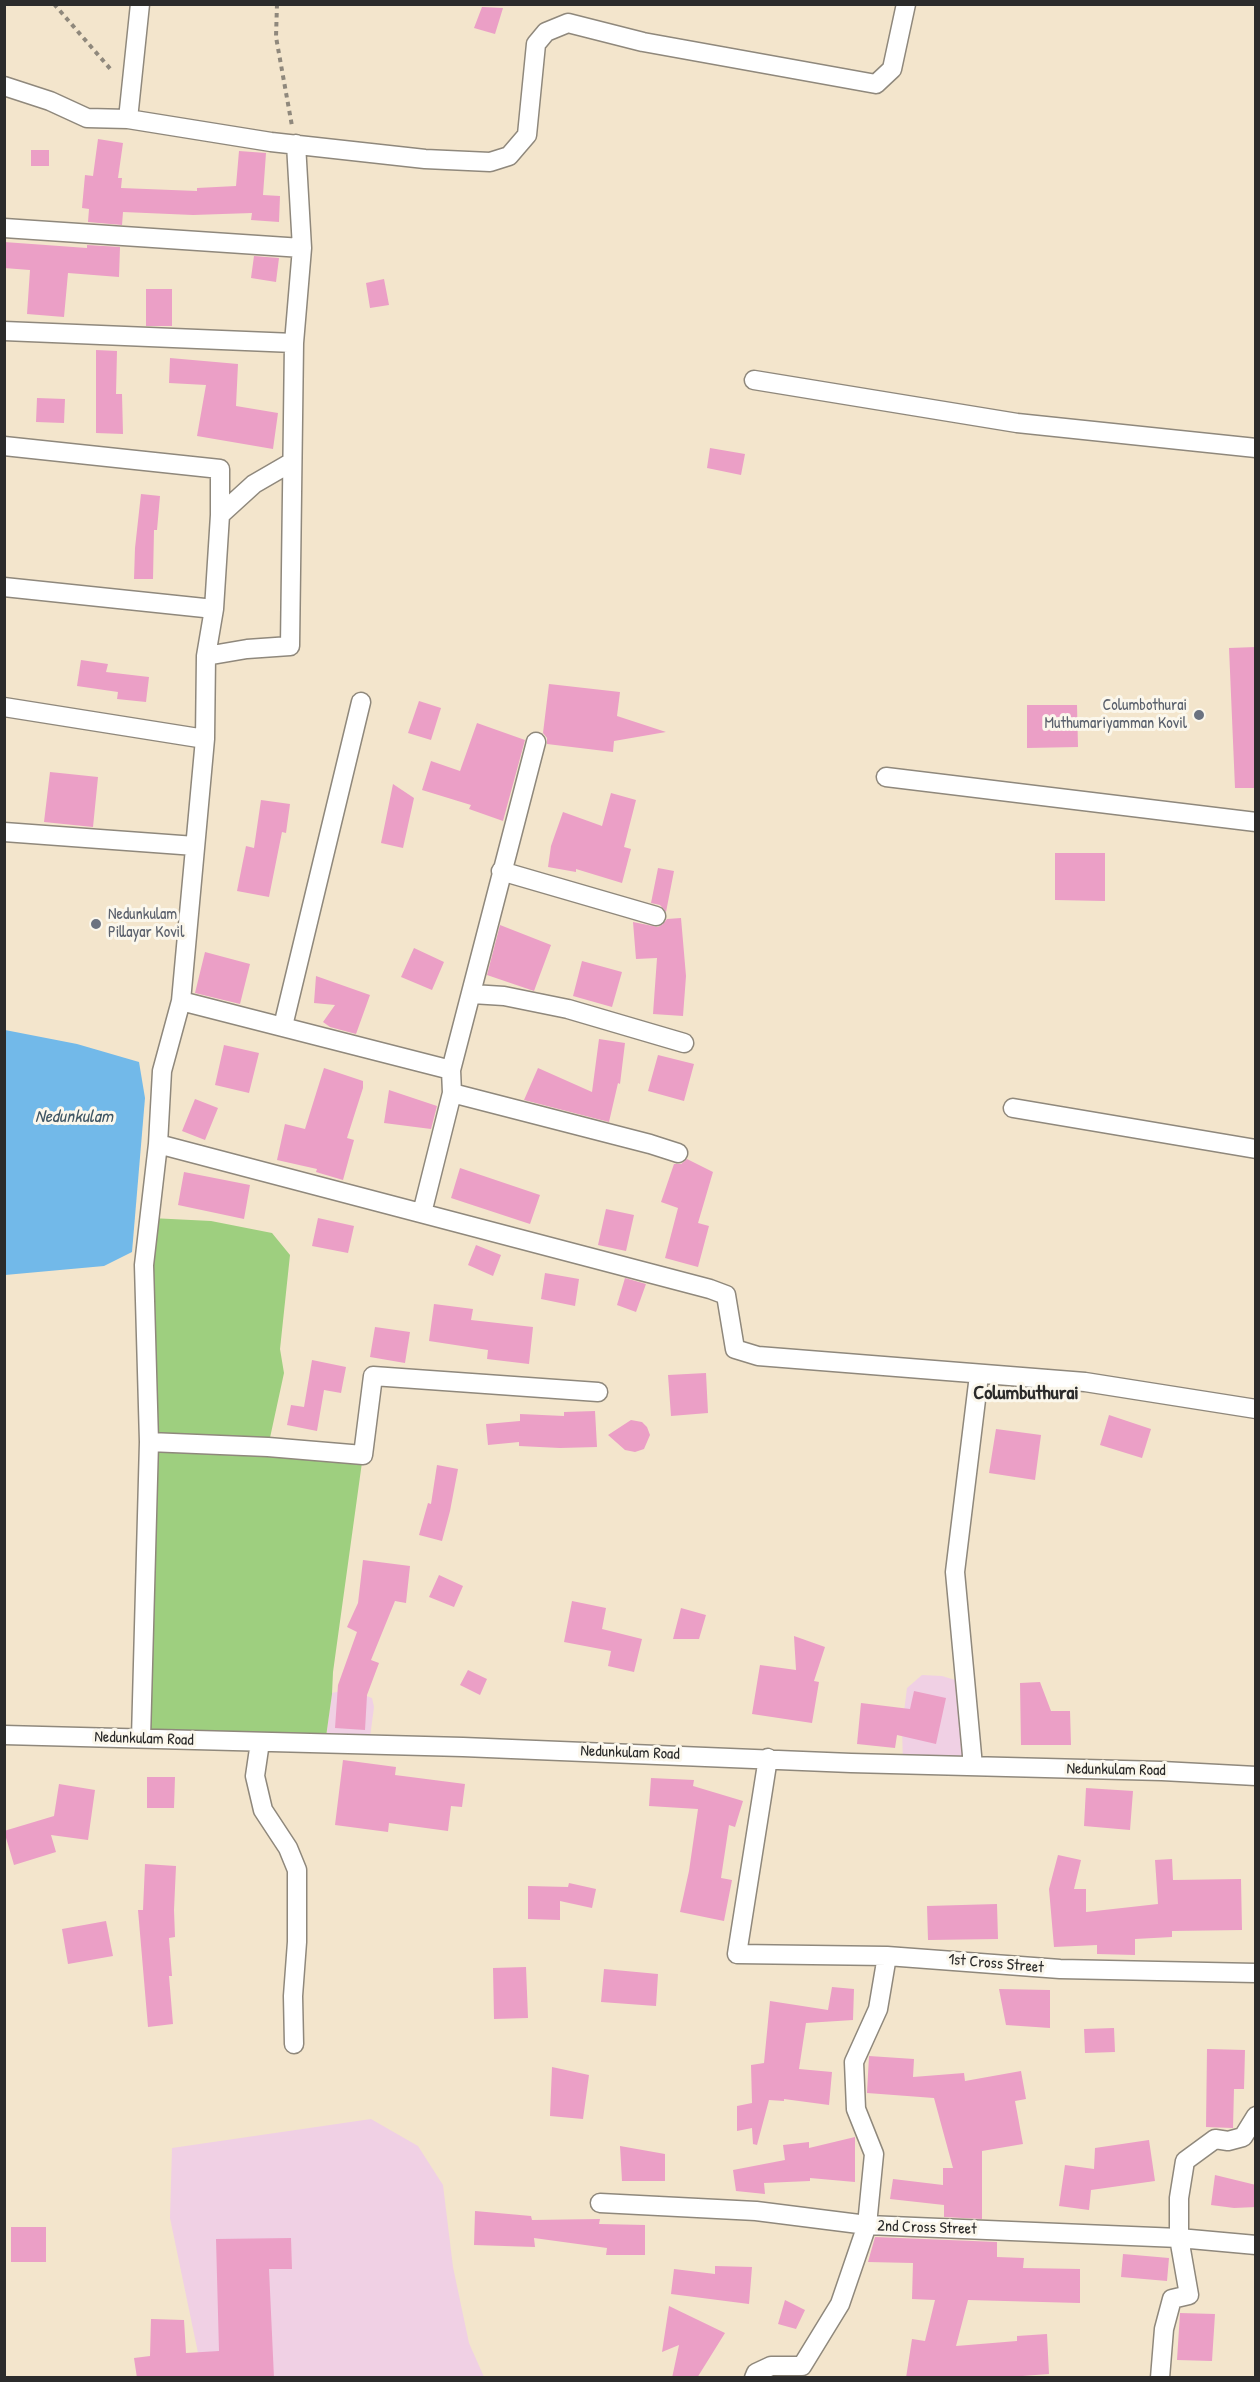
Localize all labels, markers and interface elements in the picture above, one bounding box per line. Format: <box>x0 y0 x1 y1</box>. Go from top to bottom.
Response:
place label: Columbothurai Muthumariyamman Kovil <box>1045 696 1187 734</box>
marker: Columbothurai Muthumariyamman Kovil <box>1192 708 1206 722</box>
place label: Nedunkulam Pillayar Kovil <box>108 905 184 943</box>
marker: Nedunkulam Pillayar Kovil <box>89 917 103 931</box>
water label: Nedunkulam <box>35 1106 113 1128</box>
district label: Columbuthurai <box>973 1382 1079 1406</box>
street label: Nedunkulam Road <box>94 1728 194 1750</box>
street label: Nedunkulam Road <box>580 1742 680 1764</box>
street label: Nedunkulam Road <box>1066 1760 1166 1780</box>
street label: 1st Cross Street <box>947 1950 1045 1978</box>
street label: 2nd Cross Street <box>877 2217 977 2239</box>

